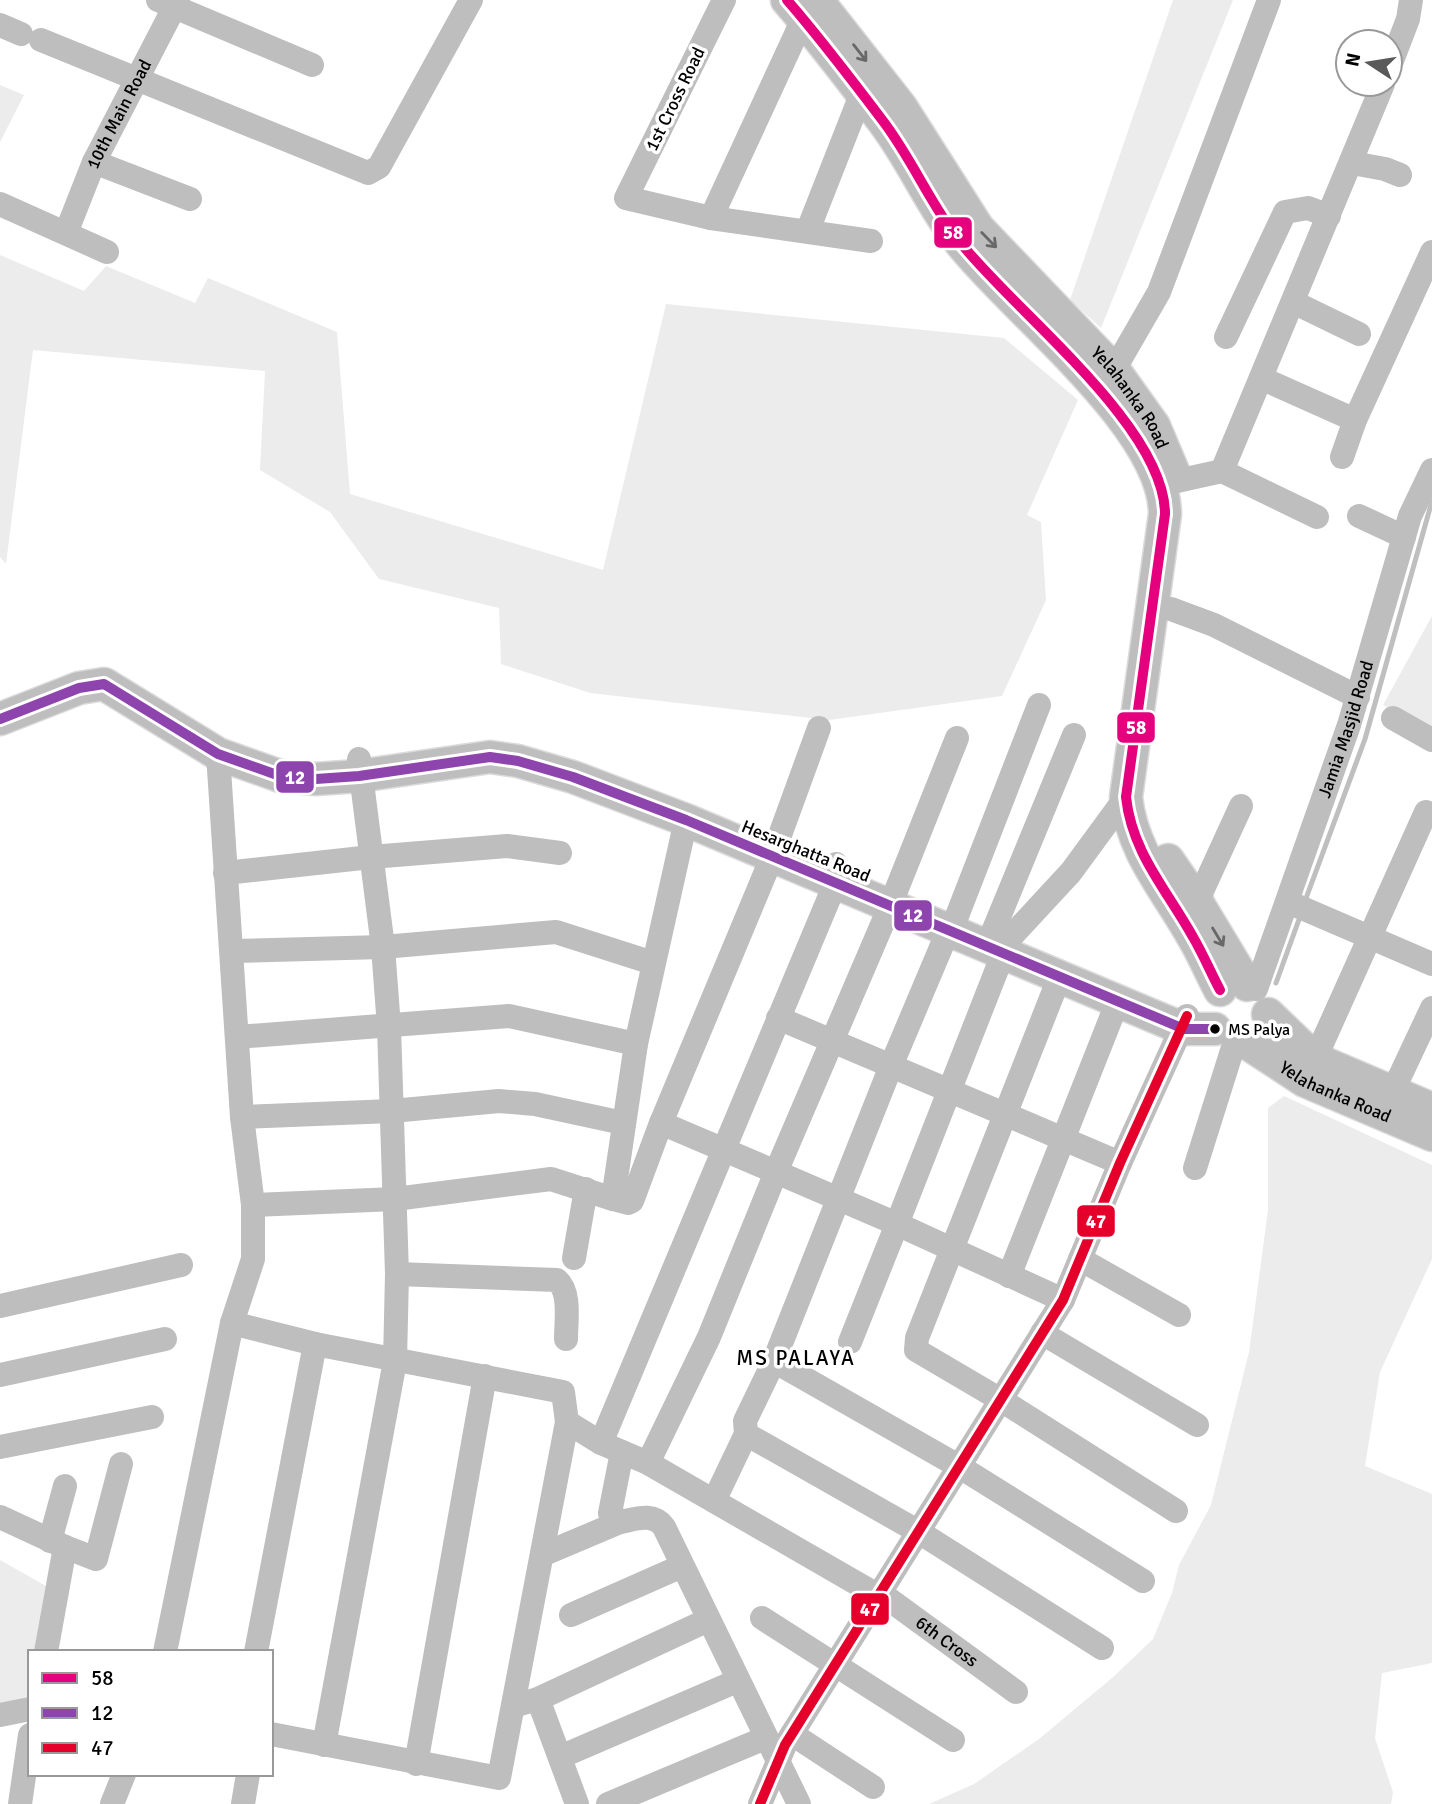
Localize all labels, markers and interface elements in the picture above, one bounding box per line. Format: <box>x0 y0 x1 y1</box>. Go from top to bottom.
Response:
north arrow <box>1334 28 1404 98</box>
street label: 1st Cross Road <box>640 44 710 154</box>
one-way arrow <box>853 44 868 62</box>
text: N <box>1340 51 1366 69</box>
street label: 10th Main Road <box>81 56 156 172</box>
line badge: 58 <box>933 216 973 249</box>
text: 58 <box>943 221 963 245</box>
one-way arrow <box>981 231 998 248</box>
street label: Yelahanka Road <box>1086 342 1173 452</box>
street label: Jamia Masjid Road <box>1313 658 1378 801</box>
line badge: 58 <box>1116 711 1156 744</box>
text: 58 <box>1126 716 1146 740</box>
line badge: 12 <box>275 760 315 794</box>
text: 12 <box>285 766 305 790</box>
street label: Hesarghatta Road <box>738 815 874 887</box>
line badge: 12 <box>893 899 933 932</box>
text: 12 <box>903 904 923 928</box>
one-way arrow <box>1212 927 1226 947</box>
place label: MS Palya <box>1228 1020 1290 1040</box>
marker: MS Palya <box>1208 1022 1222 1036</box>
street label: Yelahanka Road <box>1275 1056 1394 1127</box>
line badge: 47 <box>1076 1204 1116 1238</box>
text: 47 <box>1086 1210 1106 1234</box>
district label: MS PALAYA <box>736 1345 856 1371</box>
line badge: 47 <box>850 1592 890 1626</box>
text: 47 <box>860 1598 880 1622</box>
street label: 6th Cross <box>911 1611 983 1672</box>
legend <box>28 1650 273 1776</box>
text: 58 <box>91 1665 114 1691</box>
text: 12 <box>91 1700 114 1726</box>
text: 47 <box>91 1735 114 1761</box>

